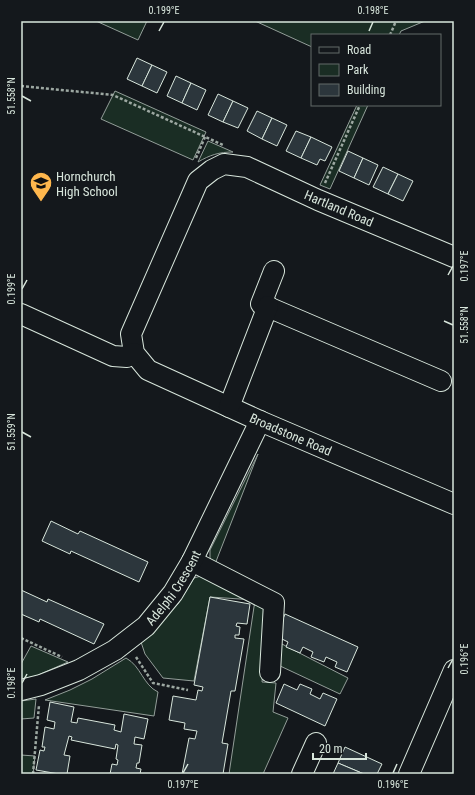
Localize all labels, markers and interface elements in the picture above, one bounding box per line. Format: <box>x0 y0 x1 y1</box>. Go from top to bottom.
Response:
text: 0.199°E <box>148 5 180 16</box>
text: 0.198°E <box>357 5 389 16</box>
legend <box>311 34 441 106</box>
text: Road <box>347 43 371 57</box>
text: Park <box>347 63 369 77</box>
text: 51.558°N <box>6 77 17 115</box>
text: Building <box>347 83 385 97</box>
place label: Hornchurch High School <box>56 169 118 199</box>
school or university icon: Hornchurch High School <box>28 170 54 203</box>
street label: Hartland Road <box>302 187 376 230</box>
text: 0.197°E <box>459 250 470 282</box>
text: 0.199°E <box>6 273 17 305</box>
text: 51.558°N <box>459 306 470 344</box>
street label: Broadstone Road <box>247 410 334 459</box>
text: 51.559°N <box>6 413 17 451</box>
street label: Adelphi Crescent <box>143 548 204 628</box>
text: 0.196°E <box>459 643 470 675</box>
text: 0.198°E <box>6 667 17 699</box>
scale bar <box>313 735 366 761</box>
text: 20 m <box>319 742 343 756</box>
text: 0.197°E <box>167 779 199 790</box>
text: 0.196°E <box>377 779 409 790</box>

